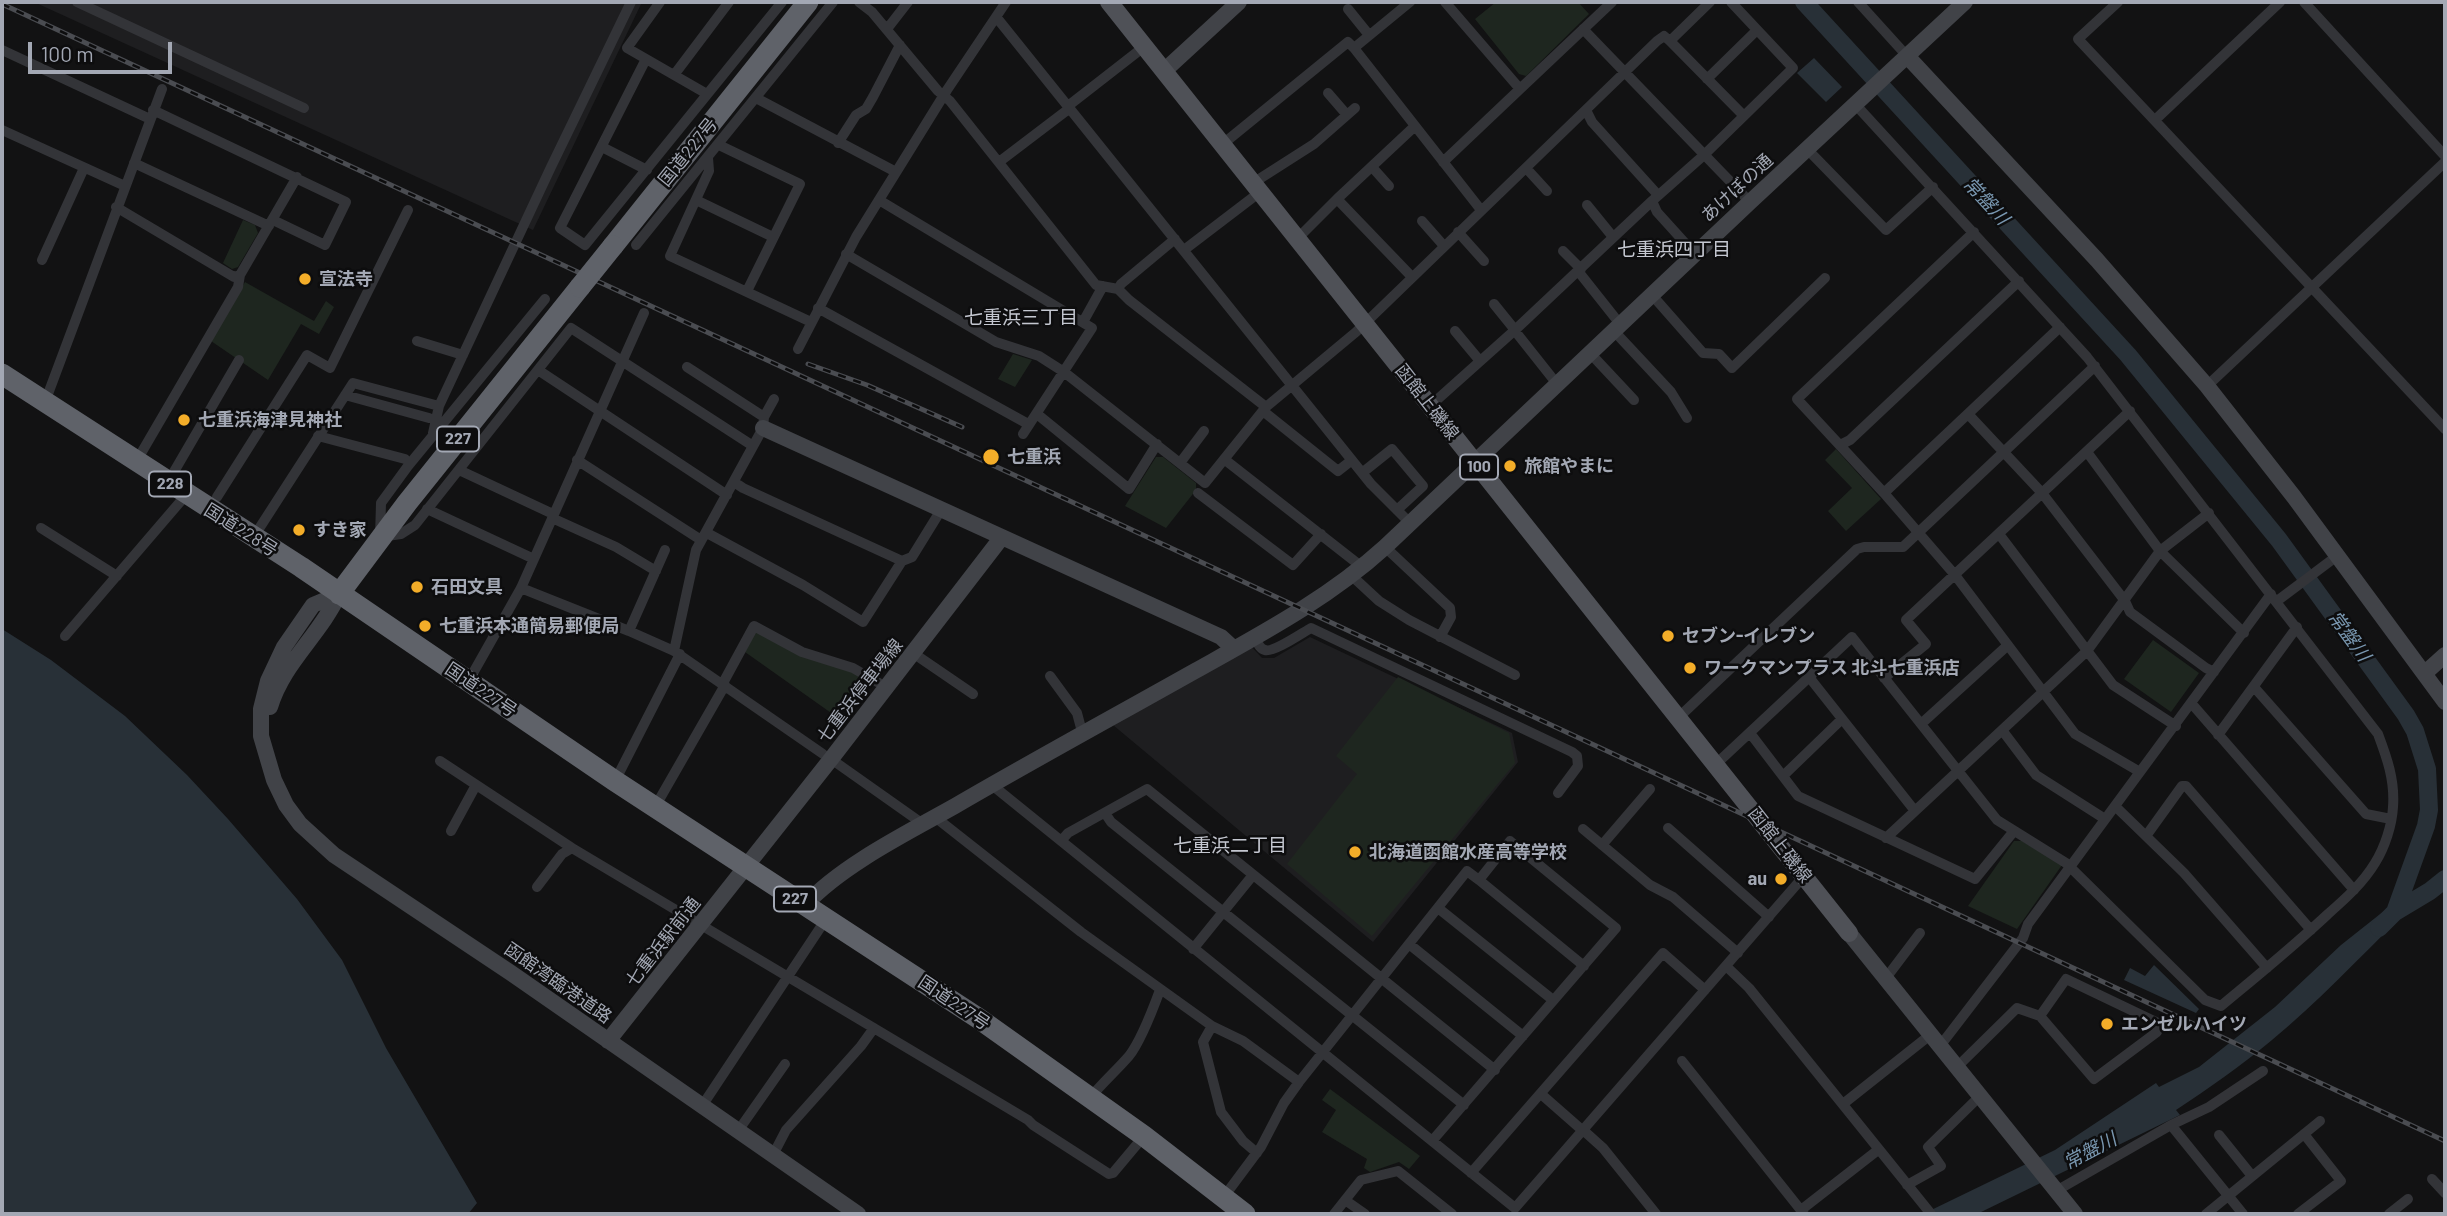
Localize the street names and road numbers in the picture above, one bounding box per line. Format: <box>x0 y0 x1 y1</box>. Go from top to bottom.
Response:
street label: 国道227号 <box>654 113 722 191</box>
street label: あけぼの通 <box>1697 149 1777 227</box>
street label: 函館上磯線 <box>1391 360 1463 444</box>
road number: 227 <box>437 426 479 452</box>
road number: 100 <box>1460 454 1498 480</box>
road number: 228 <box>149 471 191 496</box>
street label: 国道228号 <box>200 499 282 561</box>
street label: 七重浜停車場線 <box>813 635 907 747</box>
street label: 国道227号 <box>441 658 521 722</box>
street label: 函館上磯線 <box>1744 803 1816 887</box>
road number: 227 <box>774 886 816 911</box>
street label: 七重浜駅前通 <box>621 893 705 991</box>
street label: 函館湾臨港道路 <box>500 938 616 1028</box>
street label: 国道227号 <box>914 971 994 1035</box>

